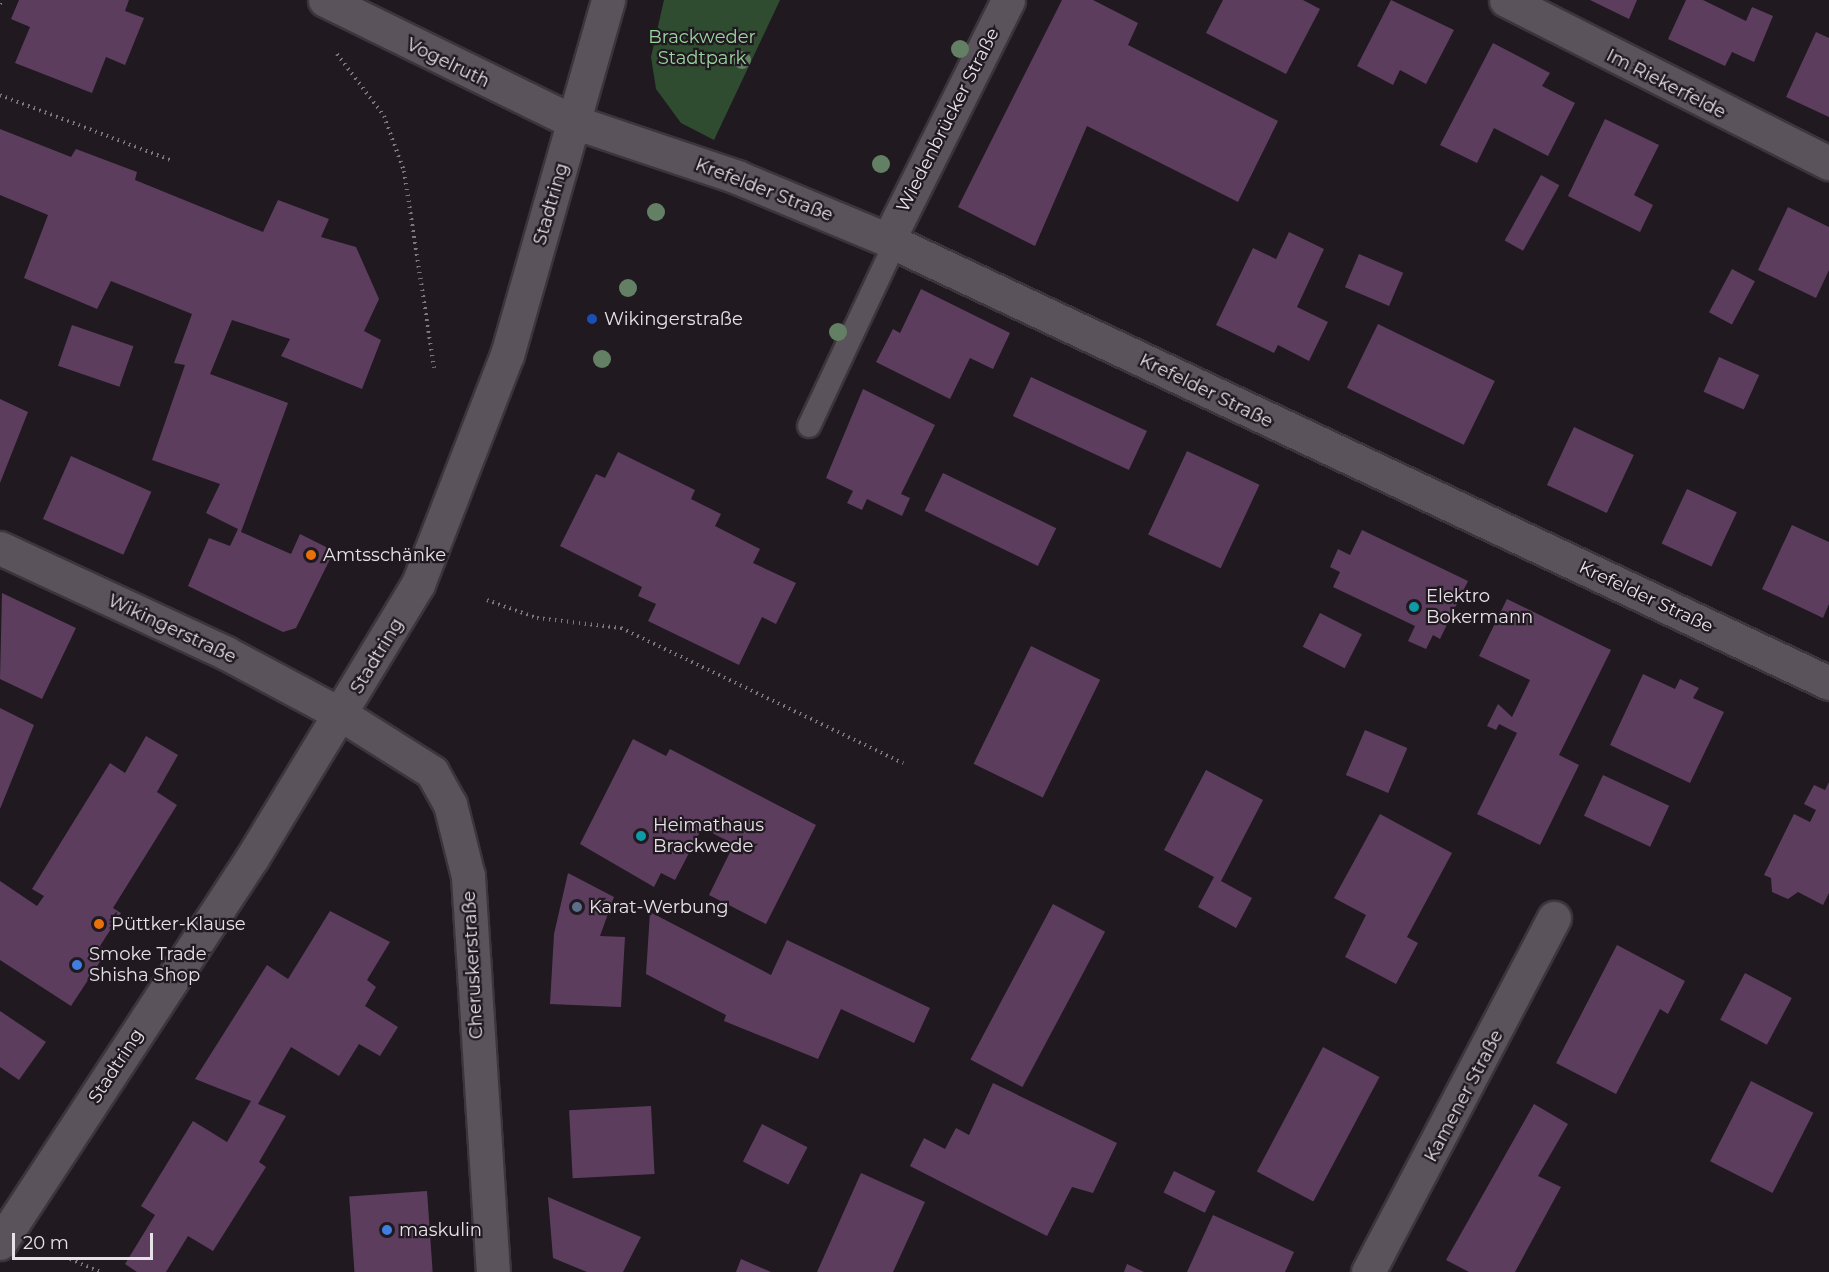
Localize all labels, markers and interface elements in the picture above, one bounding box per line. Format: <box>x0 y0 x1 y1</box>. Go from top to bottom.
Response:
street label: Wiedenbrücker Straße <box>892 24 1004 216</box>
park label: Brackweder Stadtpark <box>648 27 756 70</box>
street label: Vogelruth <box>403 34 493 92</box>
street label: Im Riekerfelde <box>1603 45 1729 123</box>
street label: Krefelder Straße <box>692 154 836 226</box>
street label: Stadtring <box>529 160 573 248</box>
place label: Wikingerstraße <box>604 308 743 330</box>
marker: Wikingerstraße <box>585 312 599 326</box>
street label: Krefelder Straße <box>1136 349 1276 433</box>
place label: Amtsschänke <box>323 544 446 566</box>
marker: Amtsschänke <box>304 548 318 562</box>
street label: Krefelder Straße <box>1575 556 1717 638</box>
place label: Elektro Bokermann <box>1426 586 1533 628</box>
street label: Wikingerstraße <box>105 590 239 668</box>
marker: Elektro Bokermann <box>1407 600 1421 614</box>
street label: Stadtring <box>346 614 408 698</box>
place label: Heimathaus Brackwede <box>653 815 764 858</box>
marker: Heimathaus Brackwede <box>634 829 648 843</box>
street label: Cheruskerstraße <box>458 890 488 1040</box>
place label: Karat-Werbung <box>589 896 729 918</box>
marker: Karat-Werbung <box>570 900 584 914</box>
place label: Püttker-Klause <box>111 913 246 935</box>
marker: Püttker-Klause <box>92 917 106 931</box>
place label: Smoke Trade Shisha Shop <box>89 944 207 986</box>
marker: Smoke Trade Shisha Shop <box>70 958 84 972</box>
street label: Stadtring <box>84 1025 148 1107</box>
street label: Kamener Straße <box>1420 1026 1508 1166</box>
place label: maskulin <box>399 1219 482 1241</box>
scale bar <box>15 1221 156 1259</box>
marker: maskulin <box>380 1223 394 1237</box>
text: 20 m <box>23 1232 69 1254</box>

